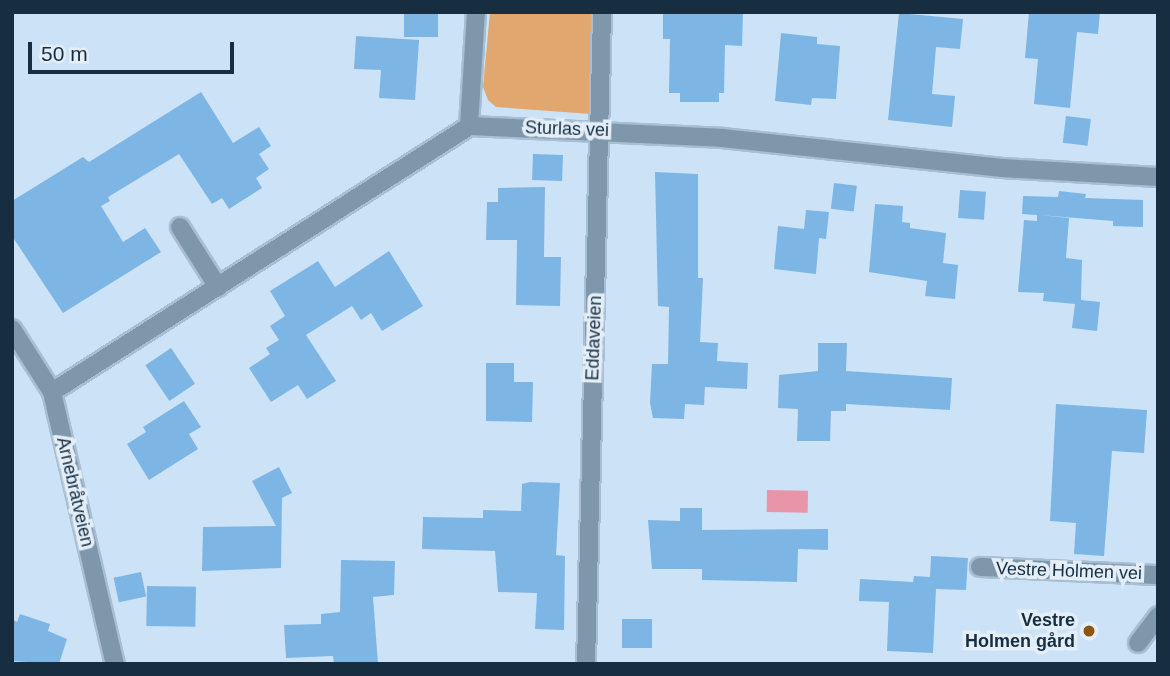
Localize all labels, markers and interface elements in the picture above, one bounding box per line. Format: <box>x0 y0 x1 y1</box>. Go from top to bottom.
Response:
scale bar <box>32 28 238 72</box>
text: 50 m <box>41 42 88 65</box>
street label: Sturlas vei <box>525 117 609 141</box>
street label: Eddaveien <box>582 295 606 381</box>
street label: Arnebråtveien <box>52 435 98 549</box>
street label: Vestre Holmen vei <box>996 558 1142 584</box>
place label: Vestre Holmen gård <box>965 610 1075 652</box>
marker: Vestre Holmen gård <box>1081 623 1097 639</box>

